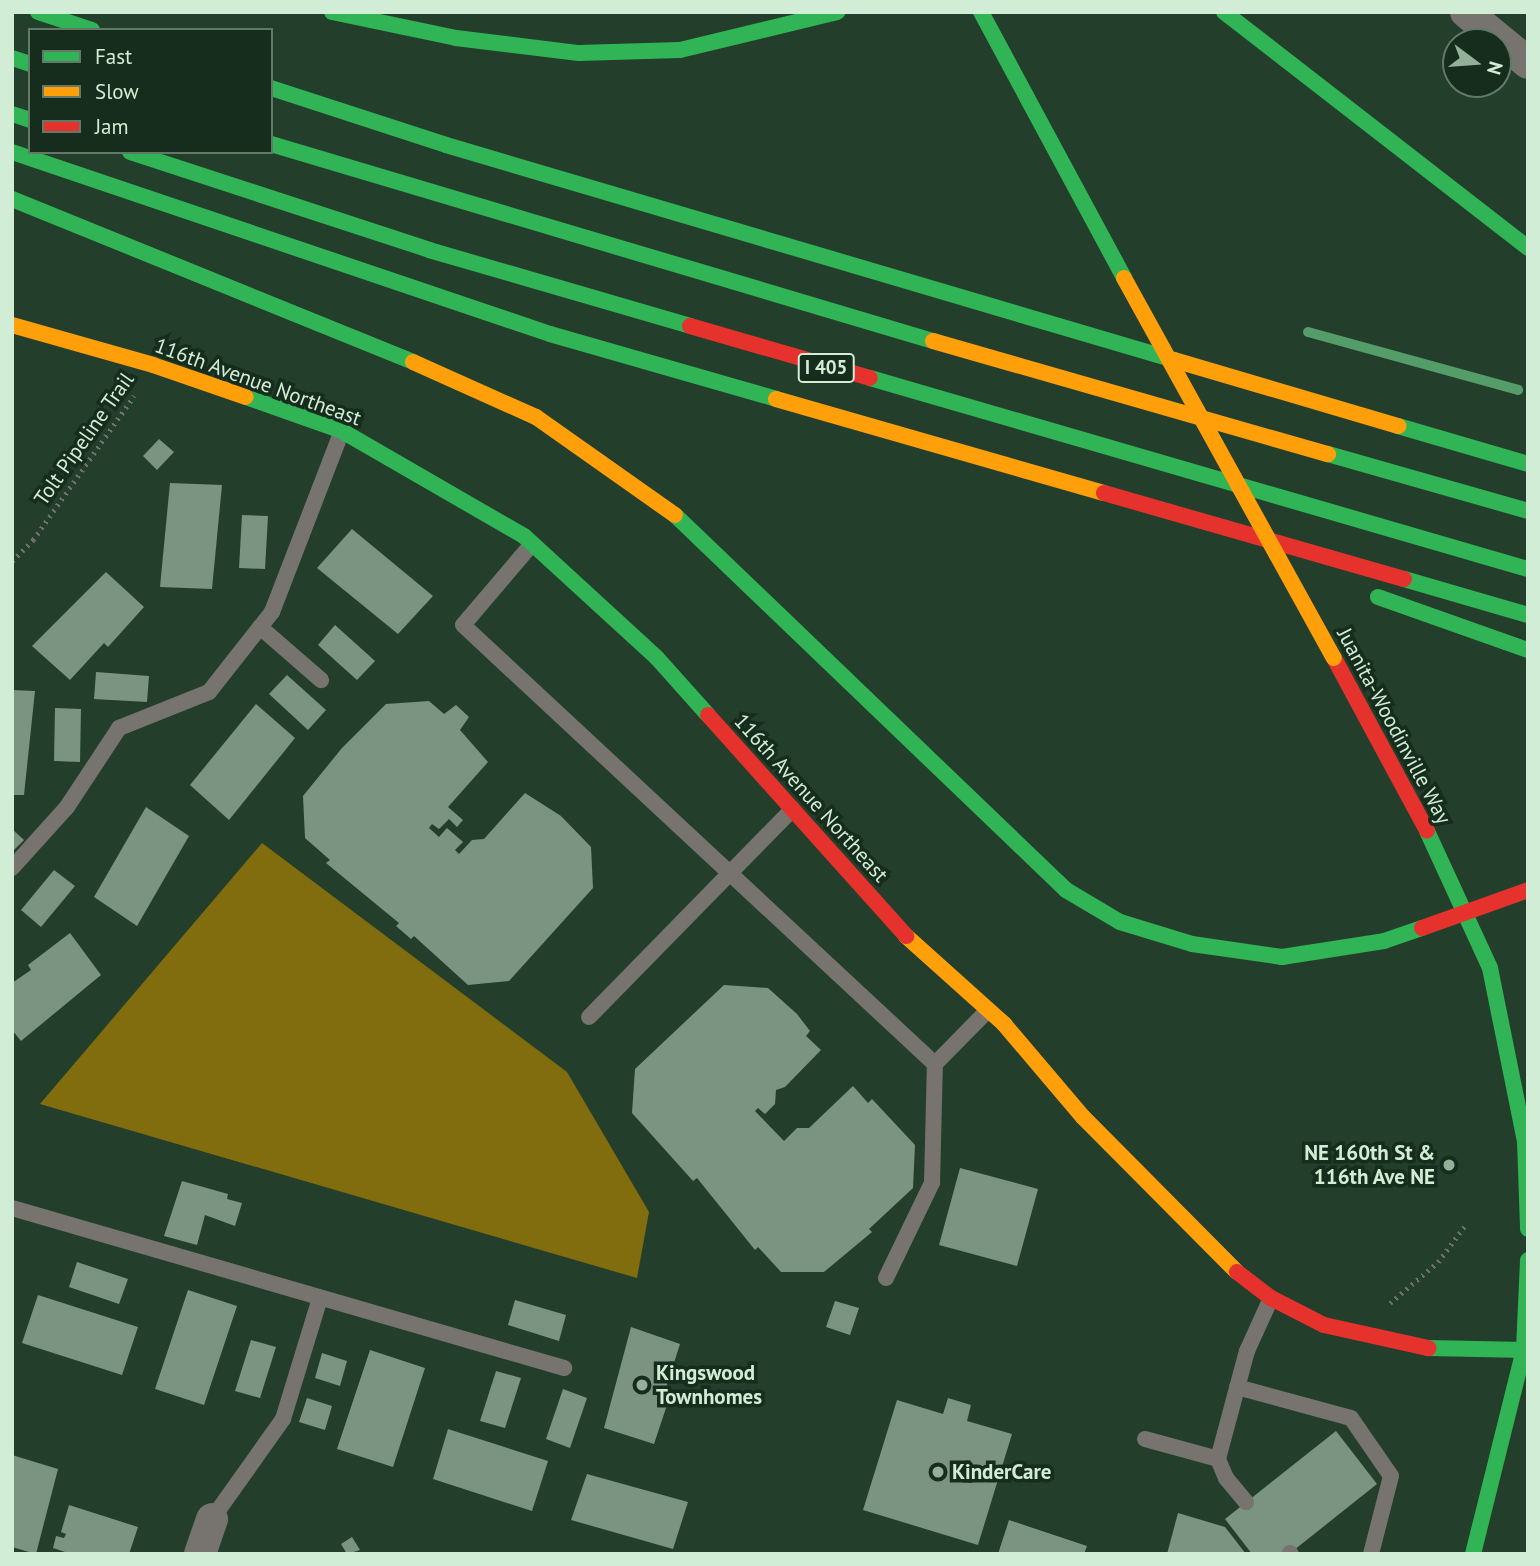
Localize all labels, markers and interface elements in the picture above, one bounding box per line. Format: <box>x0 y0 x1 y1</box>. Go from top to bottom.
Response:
legend <box>28 28 273 154</box>
north arrow <box>1442 28 1512 98</box>
text: Fast <box>95 43 132 70</box>
text: N <box>1482 59 1509 78</box>
text: Slow <box>95 78 139 105</box>
text: Jam <box>95 113 129 140</box>
street label: 116th Avenue Northeast <box>151 333 365 431</box>
road number: I 405 <box>796 352 856 384</box>
street label: Tolt Pipeline Trail <box>29 368 139 510</box>
street label: Juanita-Woodinville Way <box>1332 624 1456 828</box>
street label: 116th Avenue Northeast <box>729 708 893 888</box>
place label: NE 160th St & 116th Ave NE <box>1304 1140 1435 1190</box>
marker: NE 160th St & 116th Ave NE <box>1441 1157 1457 1173</box>
place label: Kingswood Townhomes <box>656 1360 762 1410</box>
marker: Kingswood Townhomes <box>634 1377 650 1393</box>
place label: KinderCare <box>952 1459 1051 1485</box>
marker: KinderCare <box>930 1464 946 1480</box>

